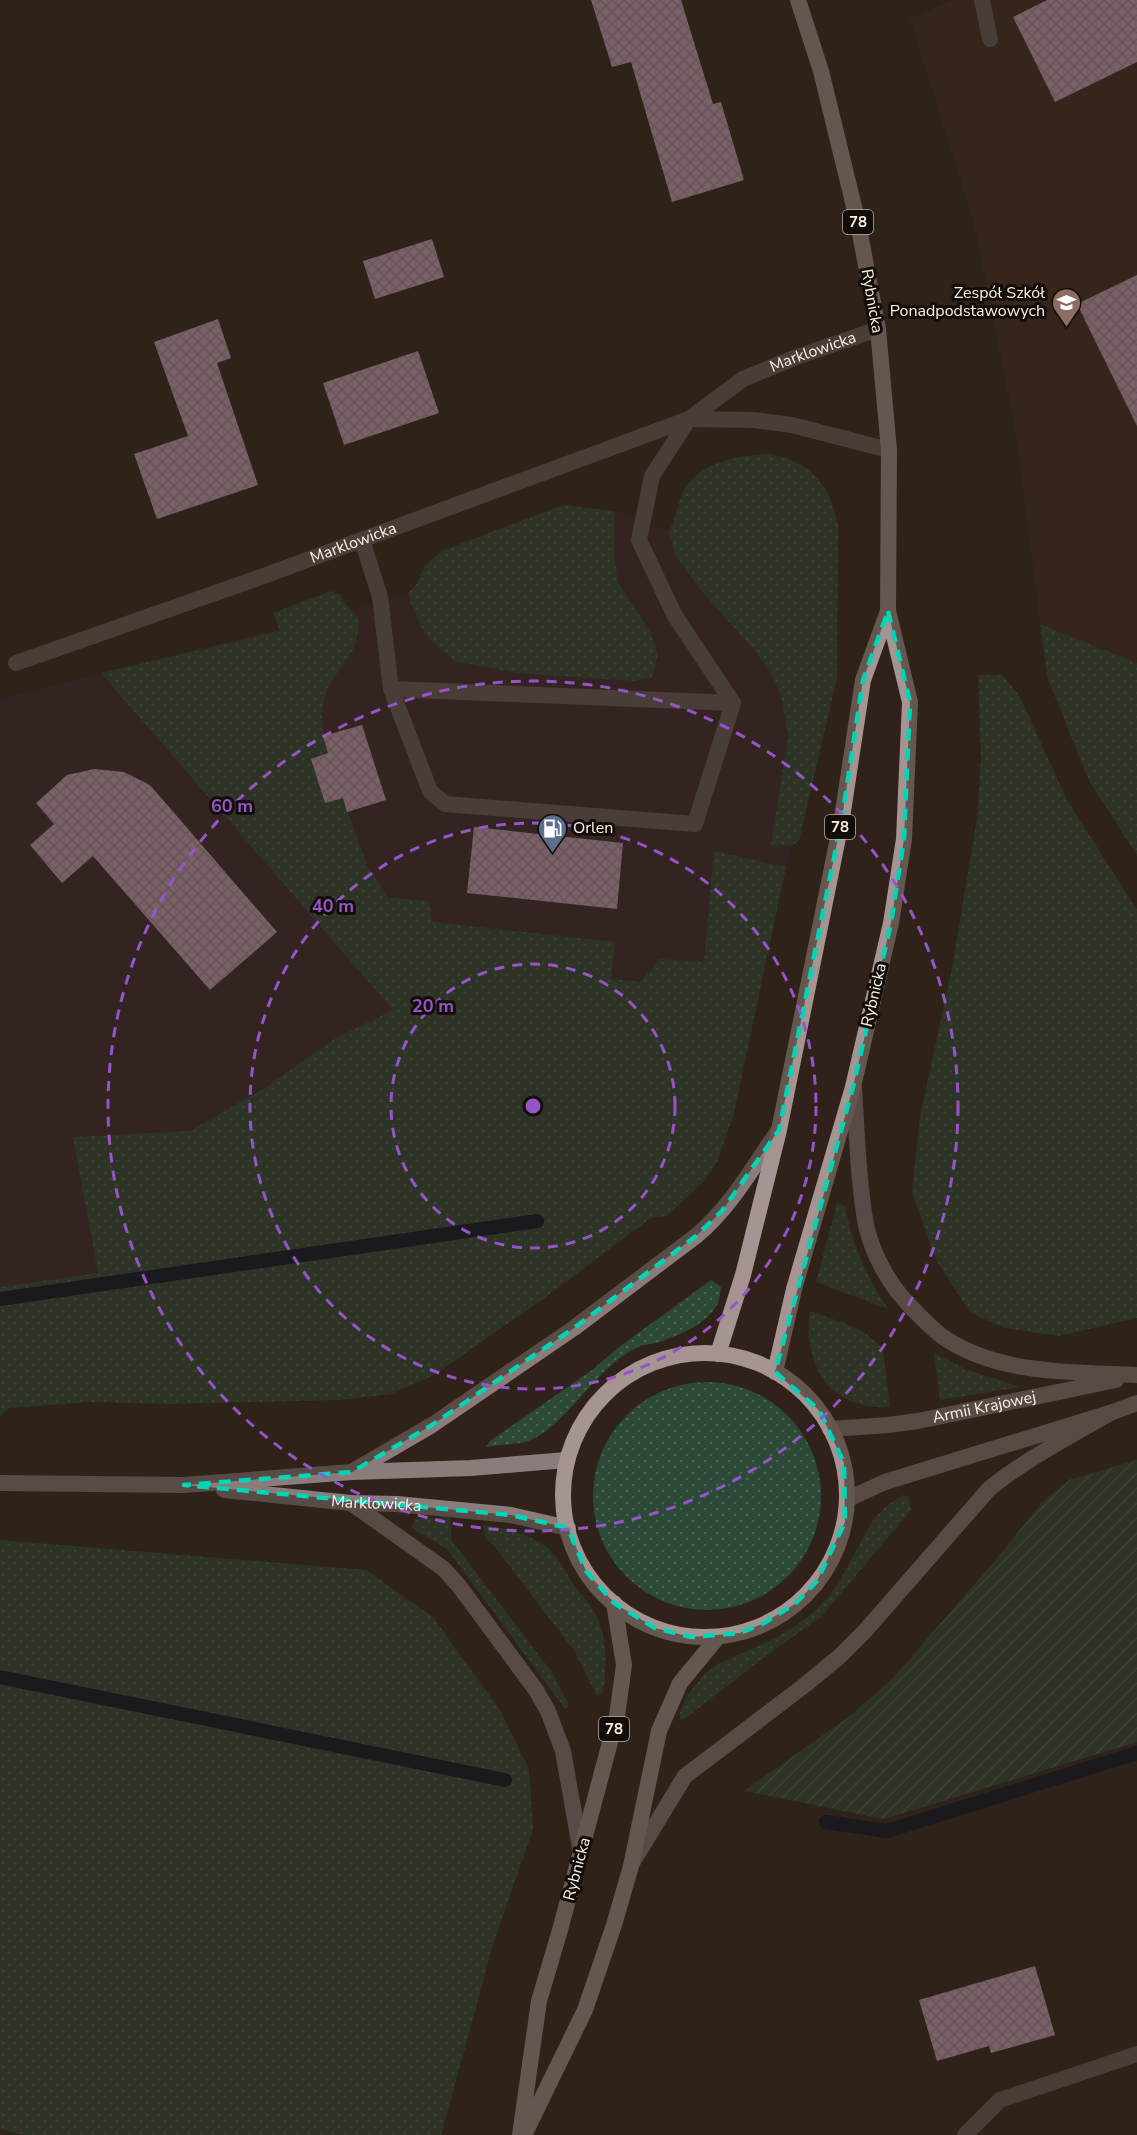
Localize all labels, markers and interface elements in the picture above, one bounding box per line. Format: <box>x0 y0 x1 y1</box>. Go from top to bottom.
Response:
road number: 78 <box>843 210 873 234</box>
street label: Rybnicka <box>856 267 888 335</box>
place label: Zespół Szkół Ponadpodstawowych <box>890 282 1045 322</box>
school or university icon: Zespół Szkół Ponadpodstawowych <box>1050 286 1082 328</box>
street label: Marklowicka <box>766 326 859 378</box>
street label: Marklowicka <box>307 517 399 569</box>
text: 60 m <box>211 794 253 818</box>
fuel station icon: Orlen <box>536 812 568 854</box>
road number: 78 <box>825 815 855 839</box>
place label: Orlen <box>573 817 613 839</box>
text: 40 m <box>312 894 354 918</box>
street label: Rybnicka <box>856 961 892 1029</box>
text: 20 m <box>412 994 454 1018</box>
centre of rings <box>523 1096 543 1116</box>
street label: Armii Krajowej <box>931 1386 1038 1429</box>
street label: Marklowicka <box>330 1490 422 1517</box>
road number: 78 <box>599 1717 629 1741</box>
street label: Rybnicka <box>558 1835 596 1903</box>

